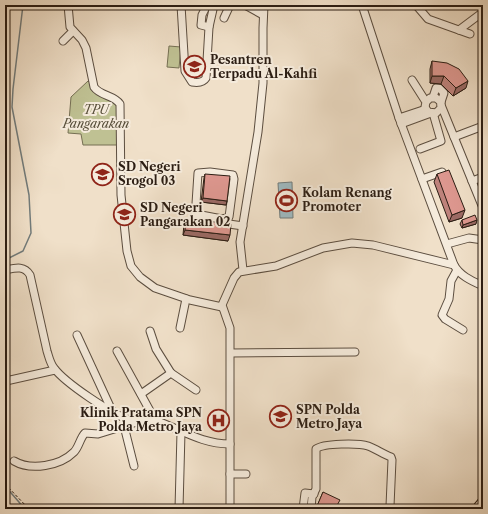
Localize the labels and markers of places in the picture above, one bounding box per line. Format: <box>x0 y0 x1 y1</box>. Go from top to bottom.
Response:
place label: Pesantren Terpadu Al-Kahfi <box>210 52 317 81</box>
school or university icon: Pesantren Terpadu Al-Kahfi <box>181 54 207 80</box>
place label: SD Negeri Srogol 03 <box>118 159 181 188</box>
school or university icon: SD Negeri Srogol 03 <box>89 161 115 187</box>
place label: Kolam Renang Promoter <box>302 185 393 214</box>
sports icon: Kolam Renang Promoter <box>273 187 299 213</box>
place label: SD Negeri Pangarakan 02 <box>140 200 230 229</box>
school or university icon: SD Negeri Pangarakan 02 <box>111 202 137 228</box>
place label: SPN Polda Metro Jaya <box>296 402 363 431</box>
school or university icon: SPN Polda Metro Jaya <box>268 404 294 430</box>
place label: Klinik Pratama SPN Polda Metro Jaya <box>80 405 203 434</box>
hospital icon: Klinik Pratama SPN Polda Metro Jaya <box>205 407 231 433</box>

